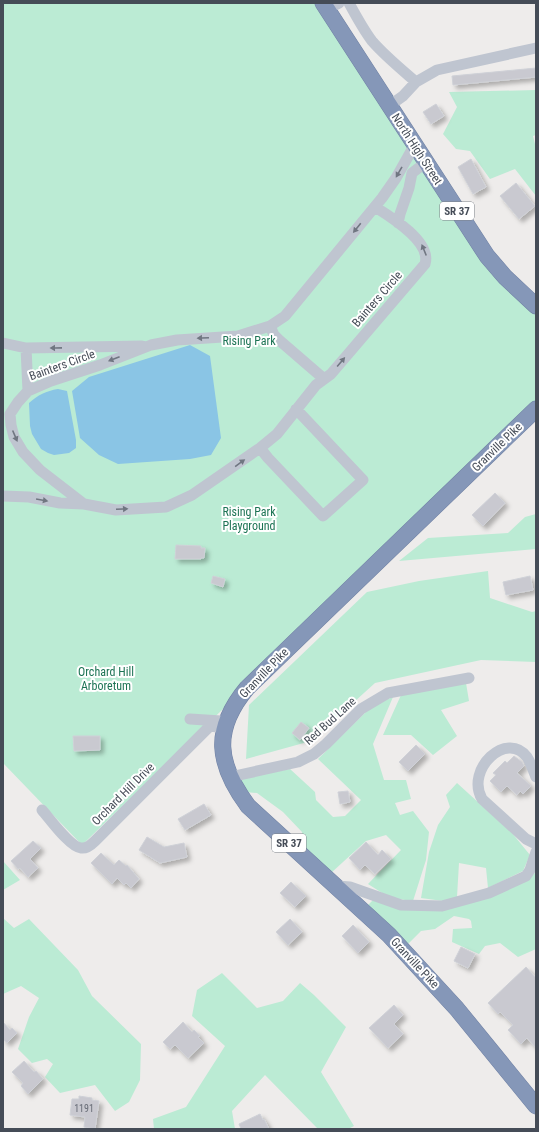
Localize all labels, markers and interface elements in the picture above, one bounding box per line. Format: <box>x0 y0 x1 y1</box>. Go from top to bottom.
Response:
street label: North High Street <box>389 111 446 188</box>
one-way arrow <box>396 166 403 178</box>
road number: SR 37 <box>440 202 474 220</box>
one-way arrow <box>353 222 361 233</box>
one-way arrow <box>420 244 427 256</box>
street label: Bainters Circle <box>349 268 405 330</box>
park label: Rising Park <box>222 334 276 348</box>
one-way arrow <box>196 335 209 341</box>
one-way arrow <box>49 345 62 351</box>
street label: Bainters Circle <box>27 347 97 383</box>
one-way arrow <box>108 357 120 363</box>
one-way arrow <box>336 357 345 367</box>
street label: Granville Pike <box>469 419 525 474</box>
one-way arrow <box>12 430 18 442</box>
one-way arrow <box>234 459 245 467</box>
one-way arrow <box>36 497 48 503</box>
park label: Rising Park Playground <box>222 505 276 533</box>
one-way arrow <box>116 506 128 513</box>
street label: Granville Pike <box>237 645 292 701</box>
park label: Orchard Hill Arboretum <box>78 665 134 693</box>
street label: Red Bud Lane <box>301 694 359 748</box>
street label: Orchard Hill Drive <box>89 760 157 828</box>
road number: SR 37 <box>272 834 306 852</box>
street label: Granville Pike <box>388 935 442 992</box>
house number: 1191 <box>74 1103 94 1114</box>

